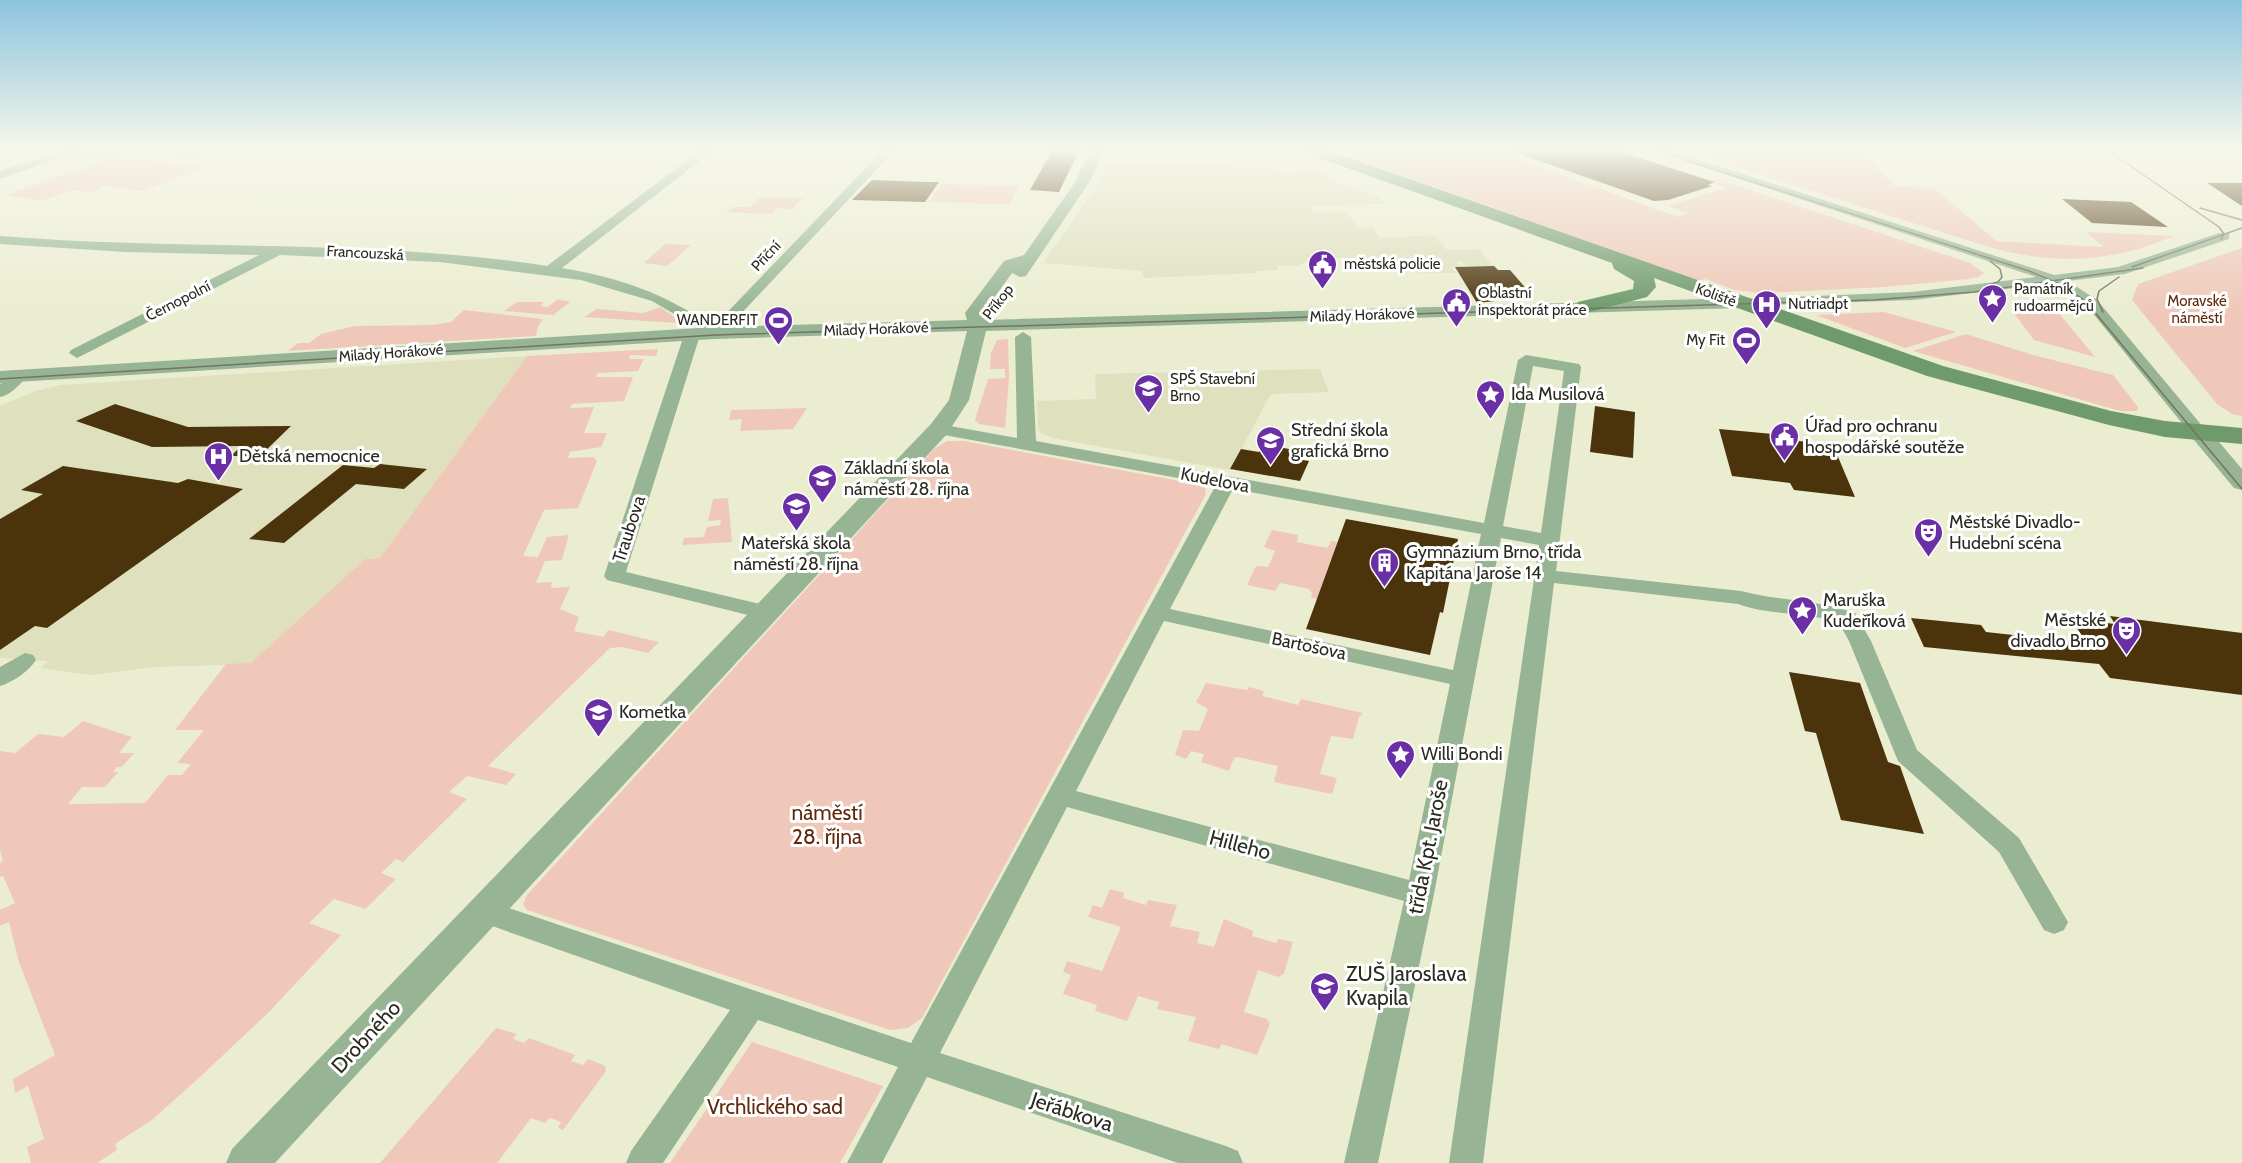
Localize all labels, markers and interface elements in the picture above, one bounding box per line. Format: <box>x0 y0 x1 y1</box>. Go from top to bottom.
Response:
street label: Příční <box>748 237 784 275</box>
street label: Francouzská <box>326 242 405 264</box>
public building icon: městská policie <box>1307 248 1339 290</box>
place label: městská policie <box>1344 255 1441 273</box>
street label: Černopolní <box>142 276 213 325</box>
street label: Koliště <box>1693 279 1739 311</box>
place label: Památník rudoarmějců <box>2014 280 2094 315</box>
street label: Příkop <box>979 281 1017 323</box>
place icon: Památník rudoarmějců <box>1977 282 2009 324</box>
place label: Oblastní inspektorát práce <box>1478 284 1587 319</box>
public building icon: Oblastní inspektorát práce <box>1441 286 1473 328</box>
hospital icon: Nutriadpt <box>1751 288 1783 330</box>
park label: Moravské náměstí <box>2167 292 2227 327</box>
place label: Nutriadpt <box>1788 295 1848 313</box>
sports icon: WANDERFIT <box>763 304 795 346</box>
street label: Milady Horákové <box>1309 304 1415 326</box>
place label: WANDERFIT <box>677 311 758 329</box>
street label: Milady Horákové <box>823 318 929 340</box>
sports icon: My Fit <box>1730 324 1762 366</box>
place label: My Fit <box>1686 331 1725 349</box>
street label: Milady Horákové <box>338 340 444 366</box>
place label: SPŠ Stavební Brno <box>1170 369 1255 405</box>
school or university icon: SPŠ Stavební Brno <box>1133 372 1165 414</box>
place icon: Ida Musilová <box>1474 378 1506 420</box>
place label: Ida Musilová <box>1511 383 1605 405</box>
place label: Úřad pro ochranu hospodářské soutěže <box>1805 415 1964 458</box>
place label: Střední škola grafická Brno <box>1291 419 1389 462</box>
public building icon: Úřad pro ochranu hospodářské soutěže <box>1768 420 1800 462</box>
school or university icon: Střední škola grafická Brno <box>1254 424 1286 466</box>
hospital icon: Dětská nemocnice <box>202 440 234 482</box>
place label: Dětská nemocnice <box>239 445 380 467</box>
place label: Základní škola náměstí 28. října <box>844 457 970 500</box>
school or university icon: Základní škola náměstí 28. října <box>807 462 839 504</box>
street label: Kudelova <box>1179 463 1252 498</box>
school or university icon: Mateřská škola náměstí 28. října <box>780 490 812 532</box>
street label: Traubova <box>608 493 650 565</box>
place label: Městské Divadlo- Hudební scéna <box>1949 511 2081 554</box>
theatre icon: Městské Divadlo- Hudební scéna <box>1912 516 1944 558</box>
place label: Mateřská škola náměstí 28. října <box>733 532 859 575</box>
place label: Gymnázium Brno, třída Kapitána Jaroše 14 <box>1406 541 1582 584</box>
building icon: Gymnázium Brno, třída Kapitána Jaroše 14 <box>1369 546 1401 588</box>
place label: Maruška Kudeříková <box>1823 589 1906 632</box>
place icon: Maruška Kudeříková <box>1786 594 1818 636</box>
place label: Městské divadlo Brno <box>2010 609 2106 652</box>
theatre icon: Městské divadlo Brno <box>2111 614 2143 656</box>
street label: Bartošova <box>1270 627 1349 665</box>
school or university icon: Kometka <box>582 696 614 738</box>
place label: Kometka <box>619 701 687 723</box>
place icon: Willi Bondi <box>1384 738 1416 780</box>
place label: Willi Bondi <box>1421 743 1503 765</box>
street label: třída Kpt. Jaroše <box>1402 777 1453 916</box>
park label: náměstí 28. října <box>791 800 863 850</box>
street label: Hilleho <box>1207 824 1274 865</box>
place label: ZUŠ Jaroslava Kvapila <box>1346 961 1467 1010</box>
school or university icon: ZUŠ Jaroslava Kvapila <box>1309 970 1341 1012</box>
street label: Drobného <box>326 995 406 1078</box>
street label: Jeřábkova <box>1027 1086 1116 1137</box>
park label: Vrchlického sad <box>707 1094 843 1119</box>

